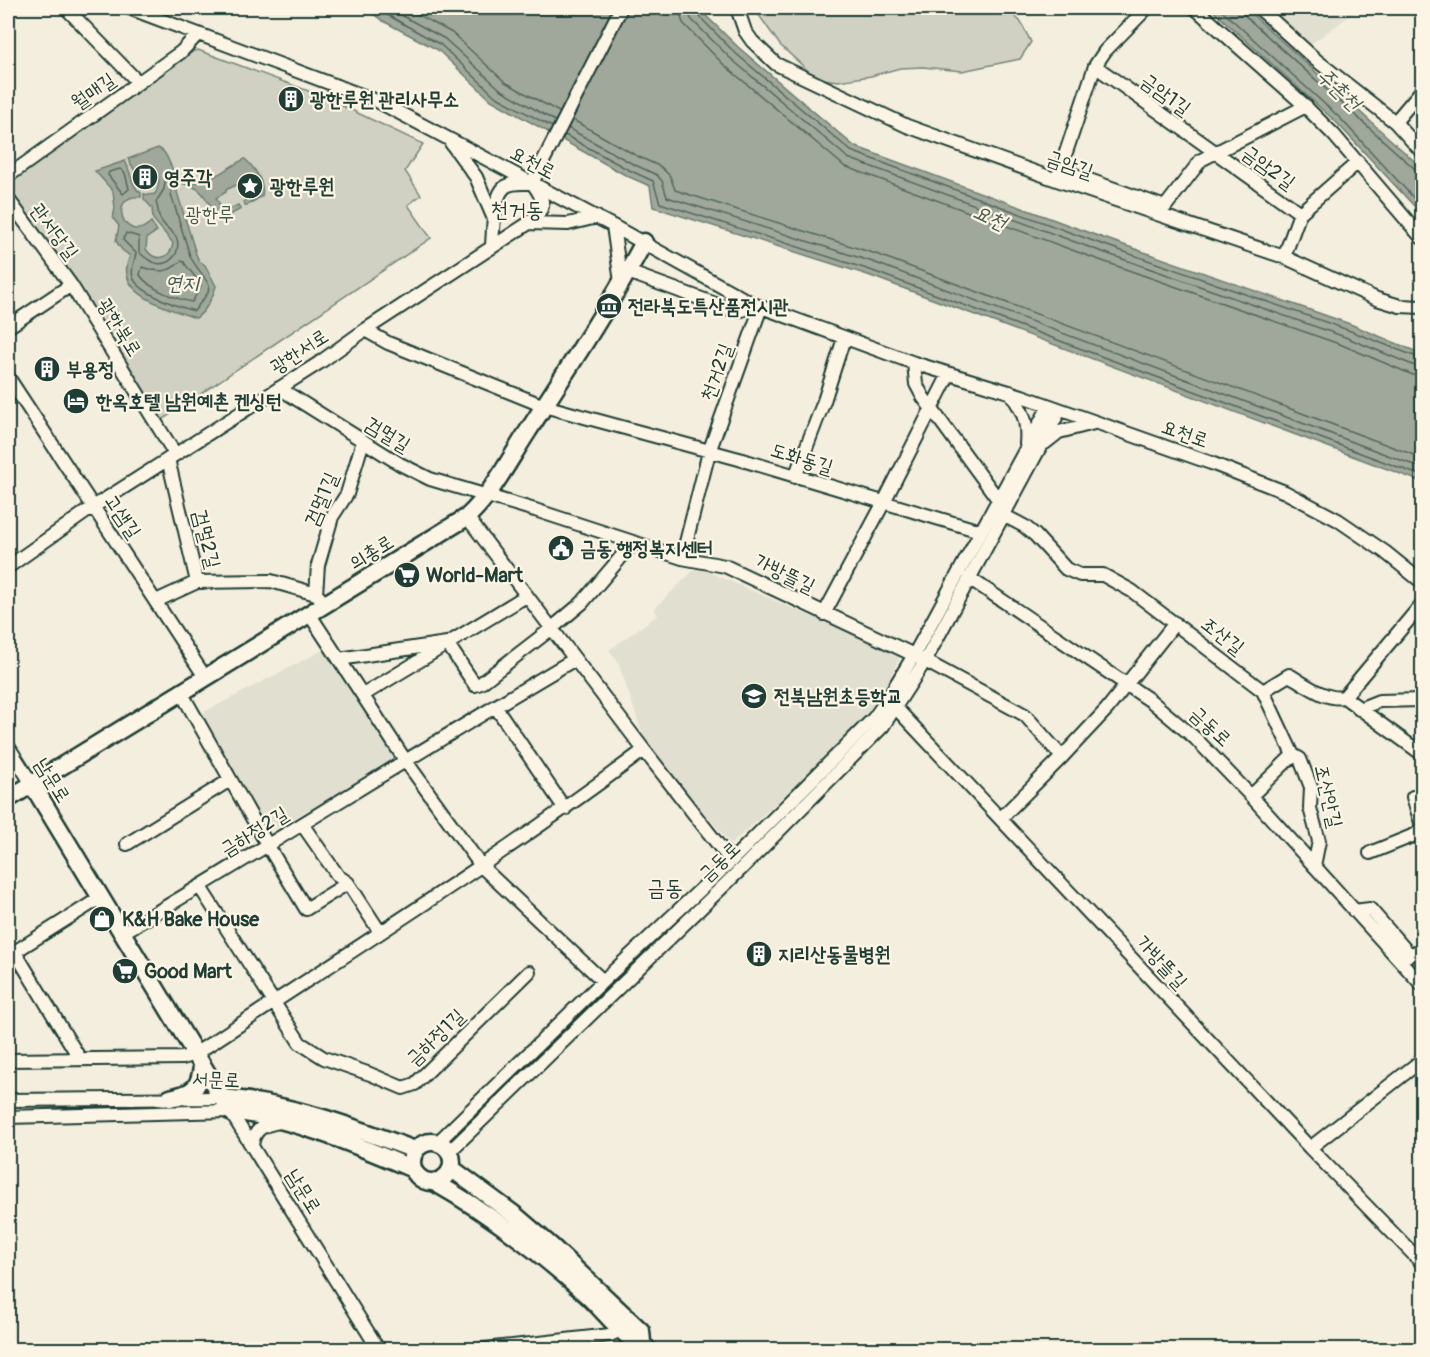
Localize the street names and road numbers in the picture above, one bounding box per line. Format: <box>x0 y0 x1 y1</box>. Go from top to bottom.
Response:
street label: 월매길 <box>66 67 120 115</box>
street label: 금암1길 <box>1136 68 1196 121</box>
street label: 요천로 <box>506 140 560 185</box>
street label: 금암2길 <box>1237 140 1300 195</box>
street label: 금암길 <box>1043 145 1097 184</box>
street label: 관서당길 <box>25 198 84 265</box>
street label: 광한북로 <box>92 293 147 361</box>
street label: 광한서로 <box>265 323 333 379</box>
street label: 천거2길 <box>695 340 738 404</box>
street label: 검멀길 <box>361 411 415 458</box>
street label: 요천로 <box>1158 414 1212 453</box>
street label: 도화동길 <box>767 437 836 480</box>
street label: 검멀1길 <box>299 468 344 530</box>
street label: 고샘길 <box>99 489 146 543</box>
street label: 검멀2길 <box>187 507 226 571</box>
street label: 의총로 <box>344 529 398 576</box>
street label: 가방뜰길 <box>750 548 819 599</box>
street label: 조산길 <box>1196 611 1249 660</box>
street label: 금동로 <box>1184 701 1237 752</box>
street label: 남문로 <box>29 753 76 807</box>
street label: 조산안길 <box>1309 762 1348 830</box>
street label: 금하정2길 <box>216 801 293 862</box>
street label: 금동로 <box>693 836 745 887</box>
street label: 가방뜰길 <box>1131 930 1193 994</box>
street label: 금하정1길 <box>401 1003 470 1071</box>
street label: 서문로 <box>191 1066 241 1093</box>
street label: 남문로 <box>280 1164 327 1218</box>

